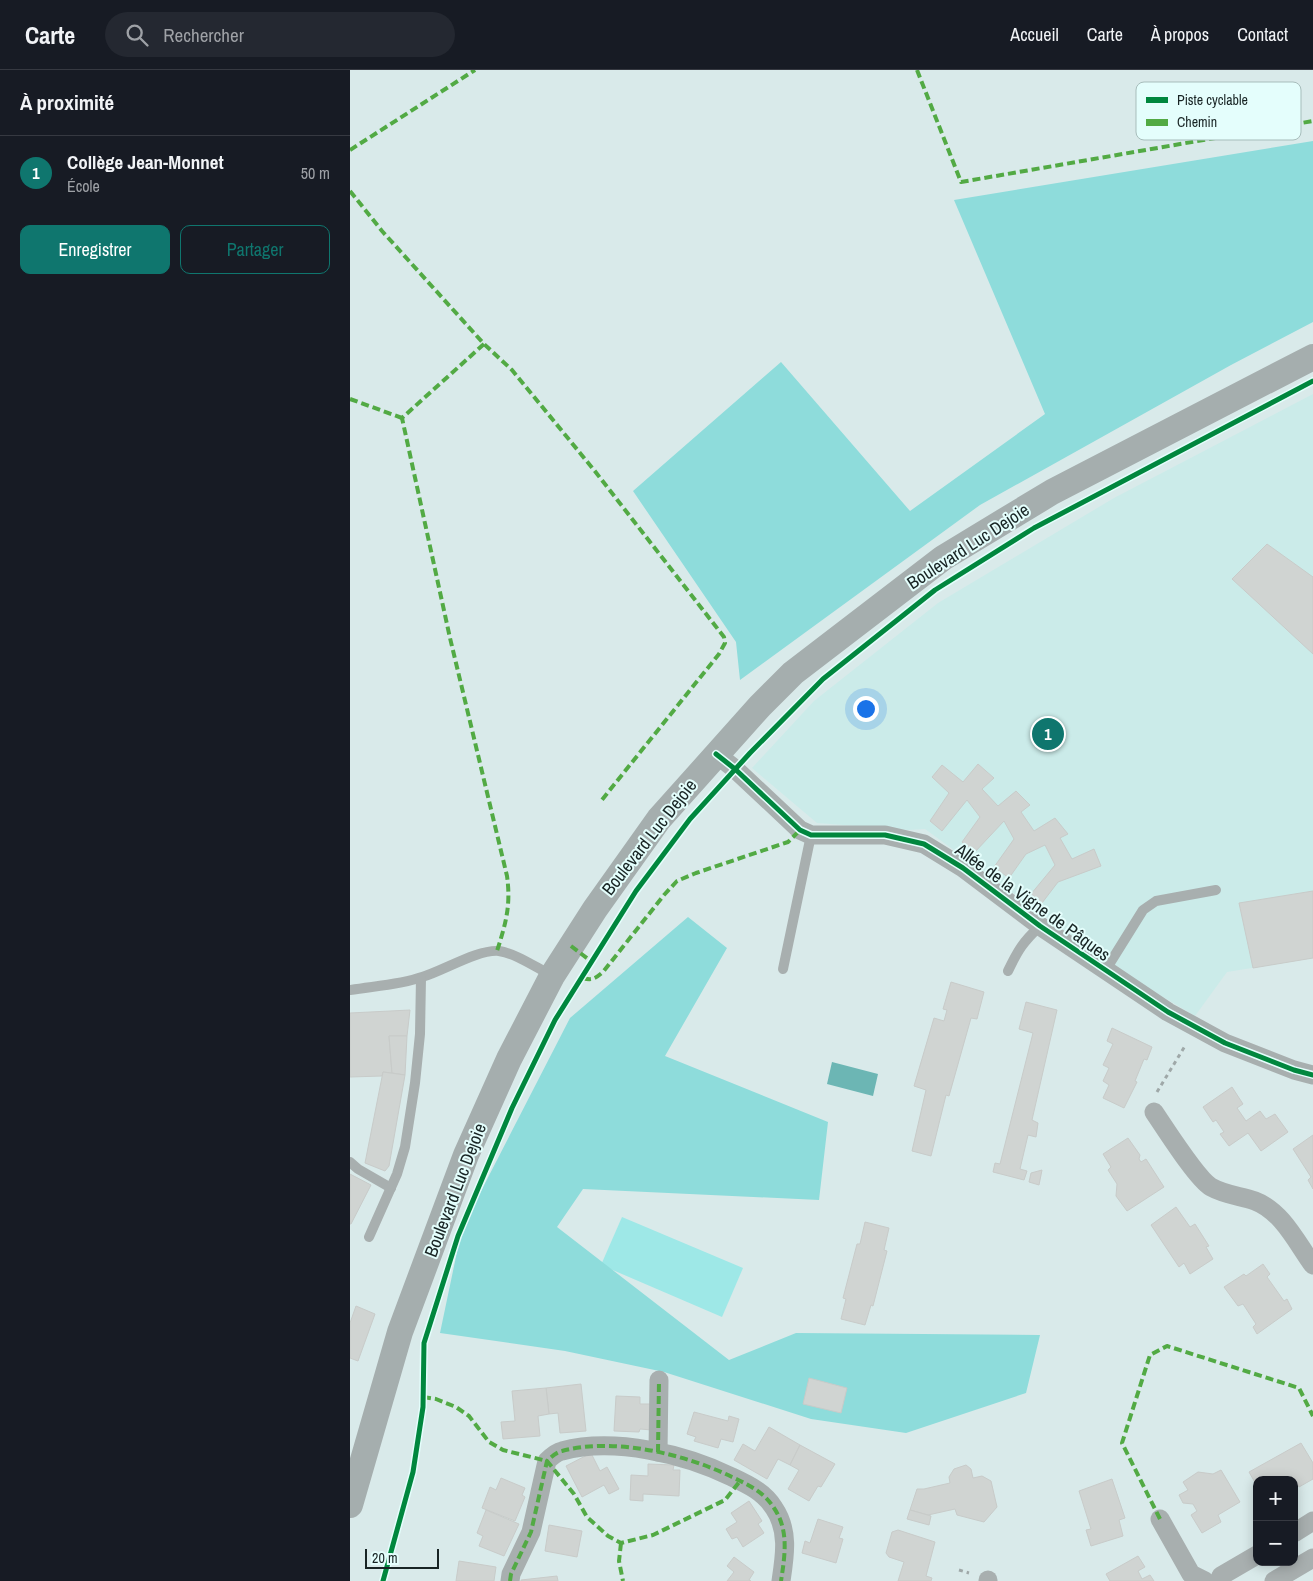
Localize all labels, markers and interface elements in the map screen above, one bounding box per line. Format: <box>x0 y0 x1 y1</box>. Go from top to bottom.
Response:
search box <box>105 12 455 57</box>
text: Carte <box>25 19 75 51</box>
icon: search <box>123 21 151 49</box>
text: Rechercher <box>163 22 244 48</box>
text: Accueil <box>1010 22 1059 47</box>
text: Carte <box>1087 22 1123 47</box>
text: À propos <box>1151 22 1209 47</box>
text: Contact <box>1237 22 1288 47</box>
legend <box>1136 82 1301 140</box>
text: À proximité <box>20 88 114 117</box>
text: Piste cyclable <box>1177 91 1248 109</box>
text: Chemin <box>1177 113 1217 131</box>
text: Collège Jean-Monnet <box>67 149 224 175</box>
text: 1 <box>32 162 40 184</box>
text: 50 m <box>301 162 330 184</box>
text: École <box>67 175 100 197</box>
button: Enregistrer <box>20 225 170 274</box>
button: Partager <box>180 225 330 274</box>
street label: Boulevard Luc Dejoie <box>902 497 1034 595</box>
your location <box>853 696 879 722</box>
pin: 1 <box>1032 715 1064 753</box>
street label: Boulevard Luc Dejoie <box>596 774 702 900</box>
street label: Allée de la Vigne de Pâques <box>950 837 1116 967</box>
street label: Boulevard Luc Dejoie <box>418 1120 492 1260</box>
map controls <box>1253 1476 1298 1566</box>
button: + <box>1253 1476 1298 1521</box>
button: − <box>1253 1521 1298 1566</box>
scale bar <box>365 1546 439 1569</box>
text: 20 m <box>372 1549 398 1567</box>

